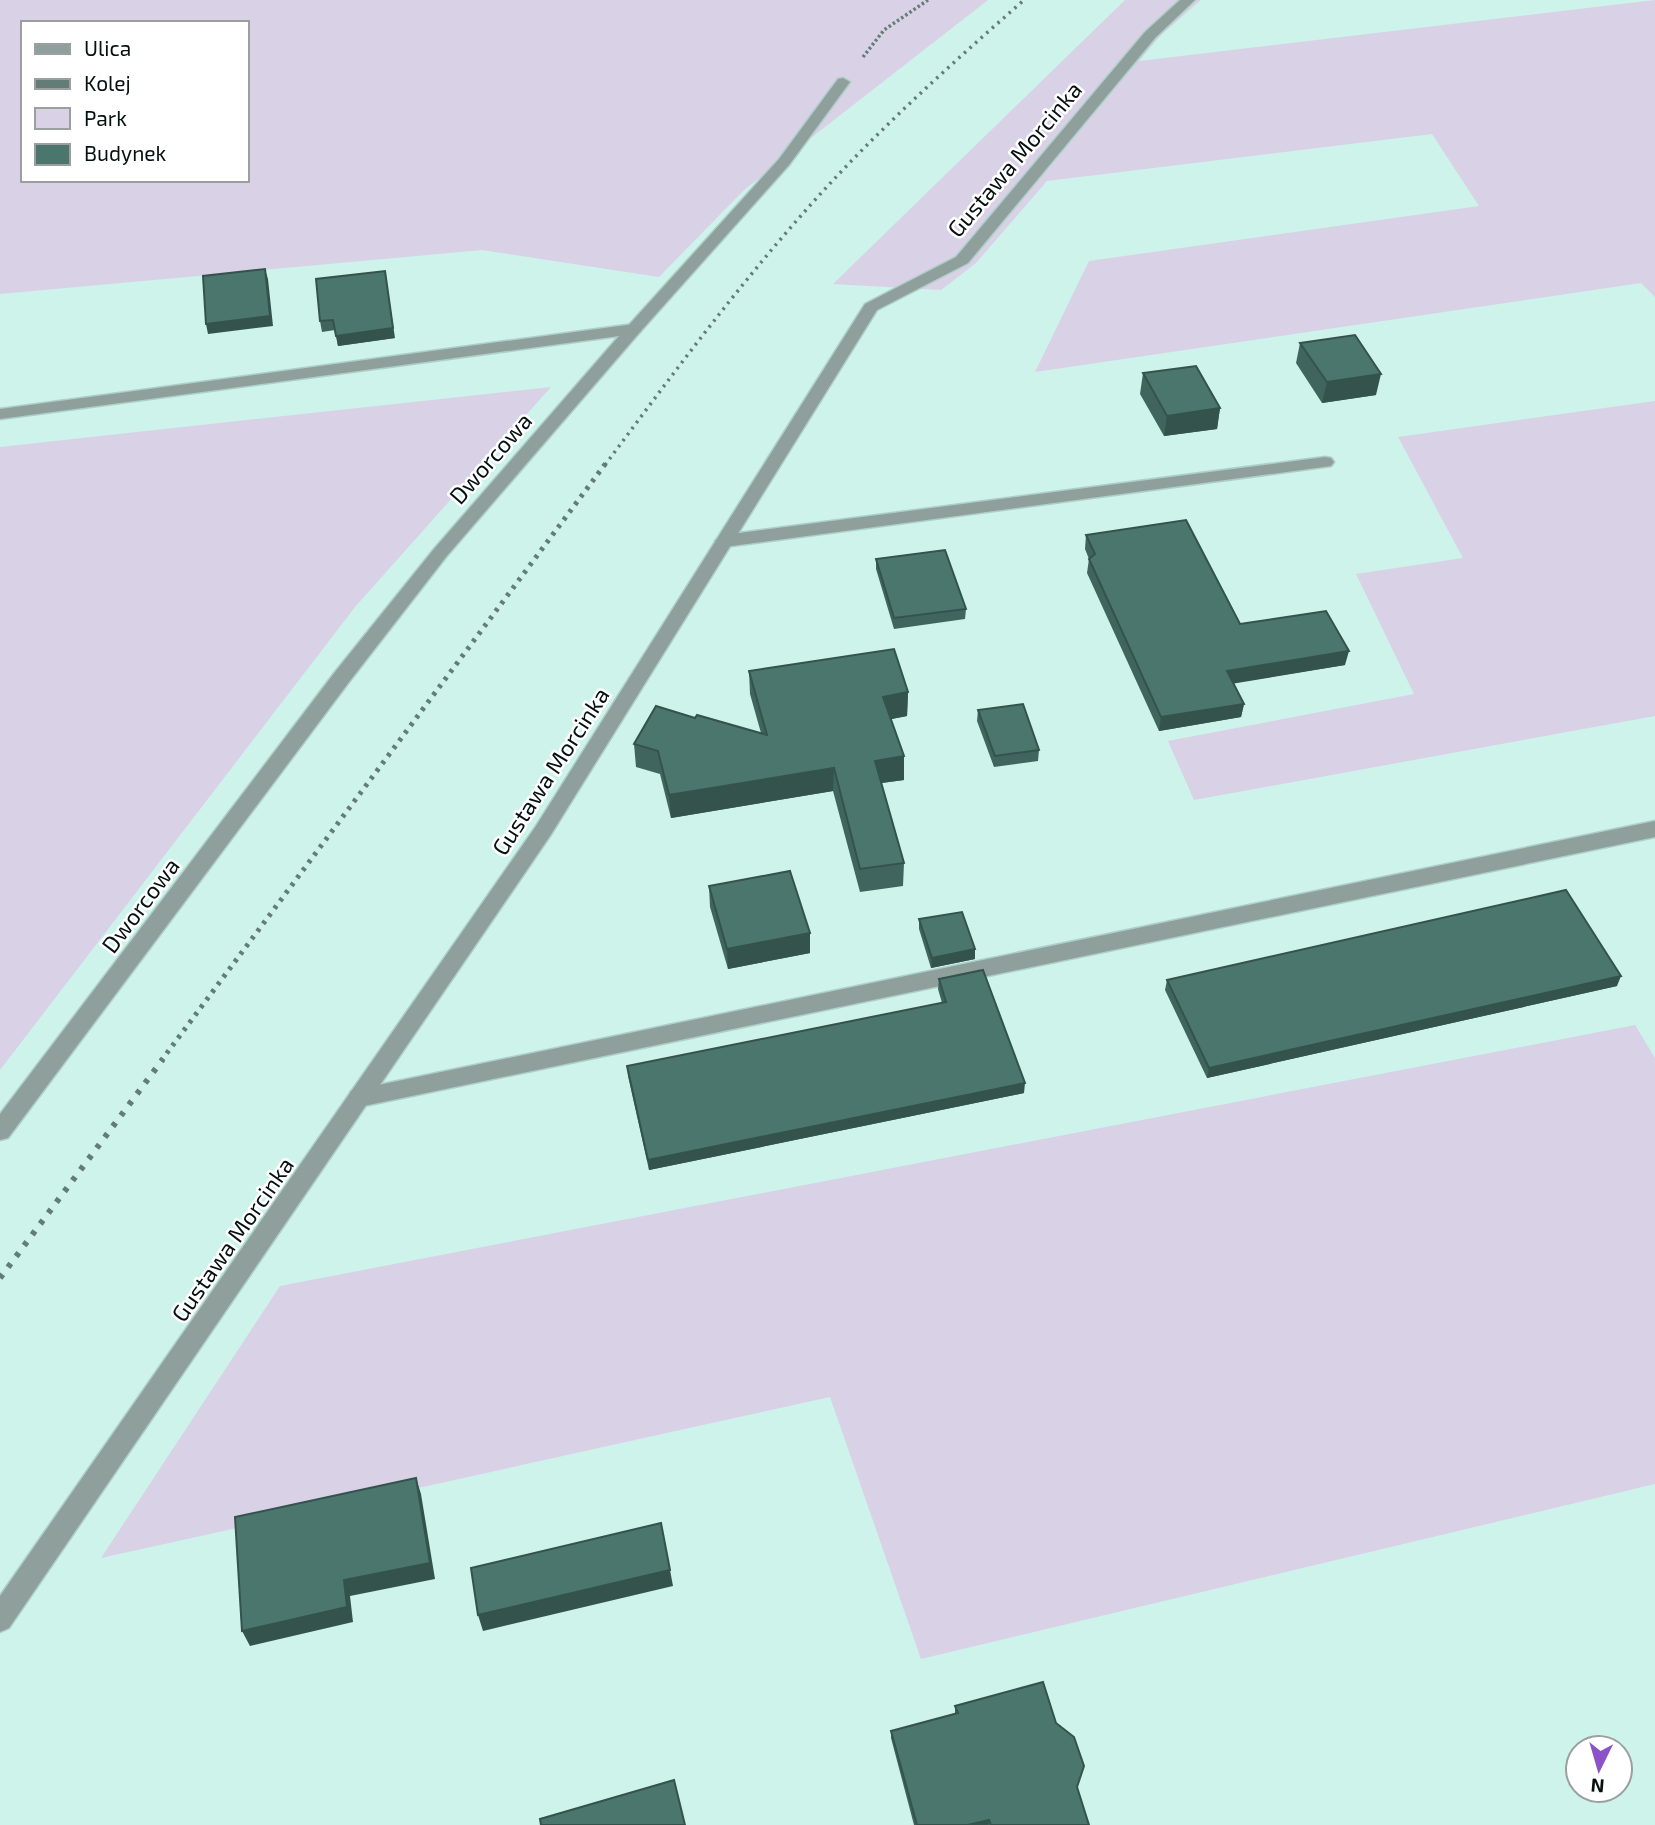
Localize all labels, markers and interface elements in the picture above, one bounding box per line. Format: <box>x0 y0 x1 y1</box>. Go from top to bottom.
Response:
legend <box>21 21 248 182</box>
text: Ulica <box>84 35 131 60</box>
text: Kolej <box>84 70 131 96</box>
street label: Gustawa Morcinka <box>941 76 1087 242</box>
text: Park <box>84 105 127 130</box>
text: Budynek <box>84 140 167 165</box>
street label: Dworcowa <box>443 407 537 509</box>
street label: Gustawa Morcinka <box>485 682 615 860</box>
street label: Dworcowa <box>95 852 185 958</box>
street label: Gustawa Morcinka <box>165 1151 299 1327</box>
north arrow <box>1564 1734 1634 1804</box>
text: N <box>1590 1774 1605 1798</box>

